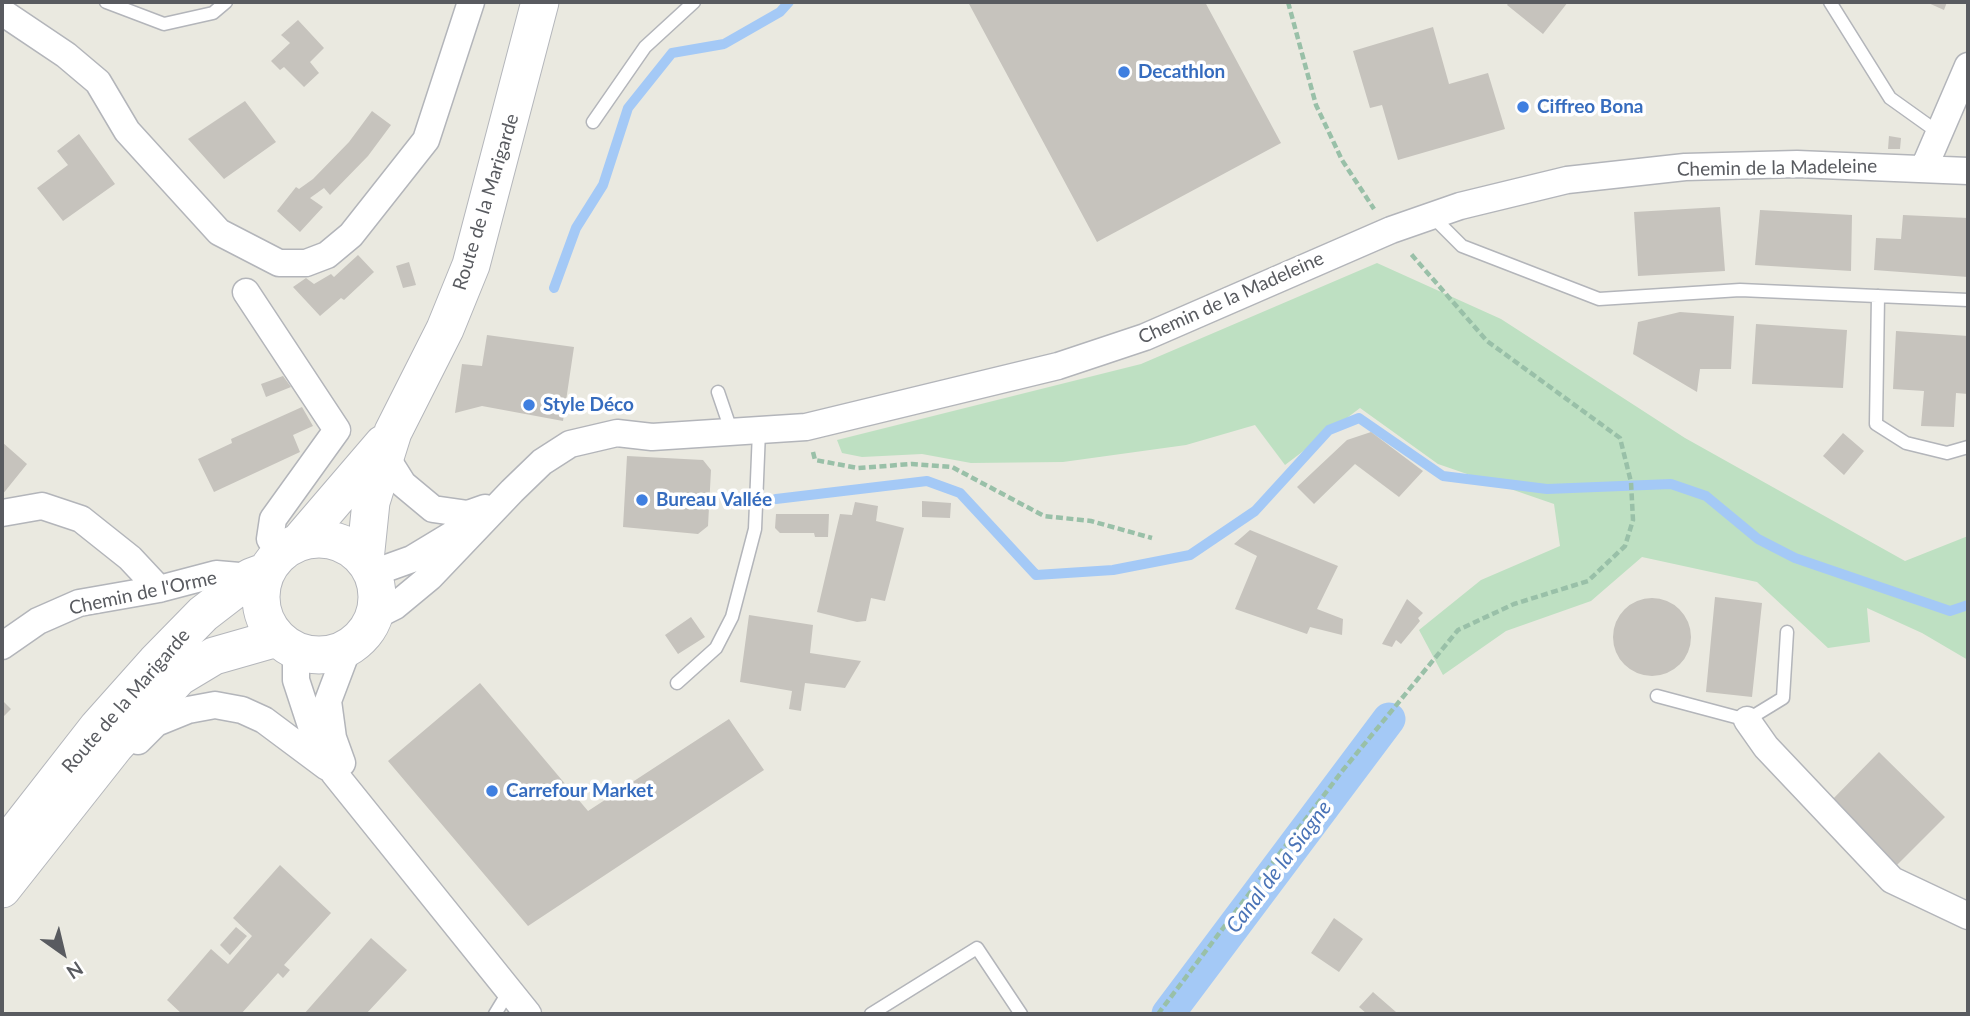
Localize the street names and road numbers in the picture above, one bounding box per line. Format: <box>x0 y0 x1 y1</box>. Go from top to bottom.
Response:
street label: Route de la Marigarde <box>448 111 524 293</box>
street label: Chemin de la Madeleine <box>1677 155 1877 181</box>
street label: Chemin de la Madeleine <box>1135 247 1327 349</box>
street label: Chemin de l'Orme <box>67 566 219 620</box>
street label: Route de la Marigarde <box>57 624 195 778</box>

